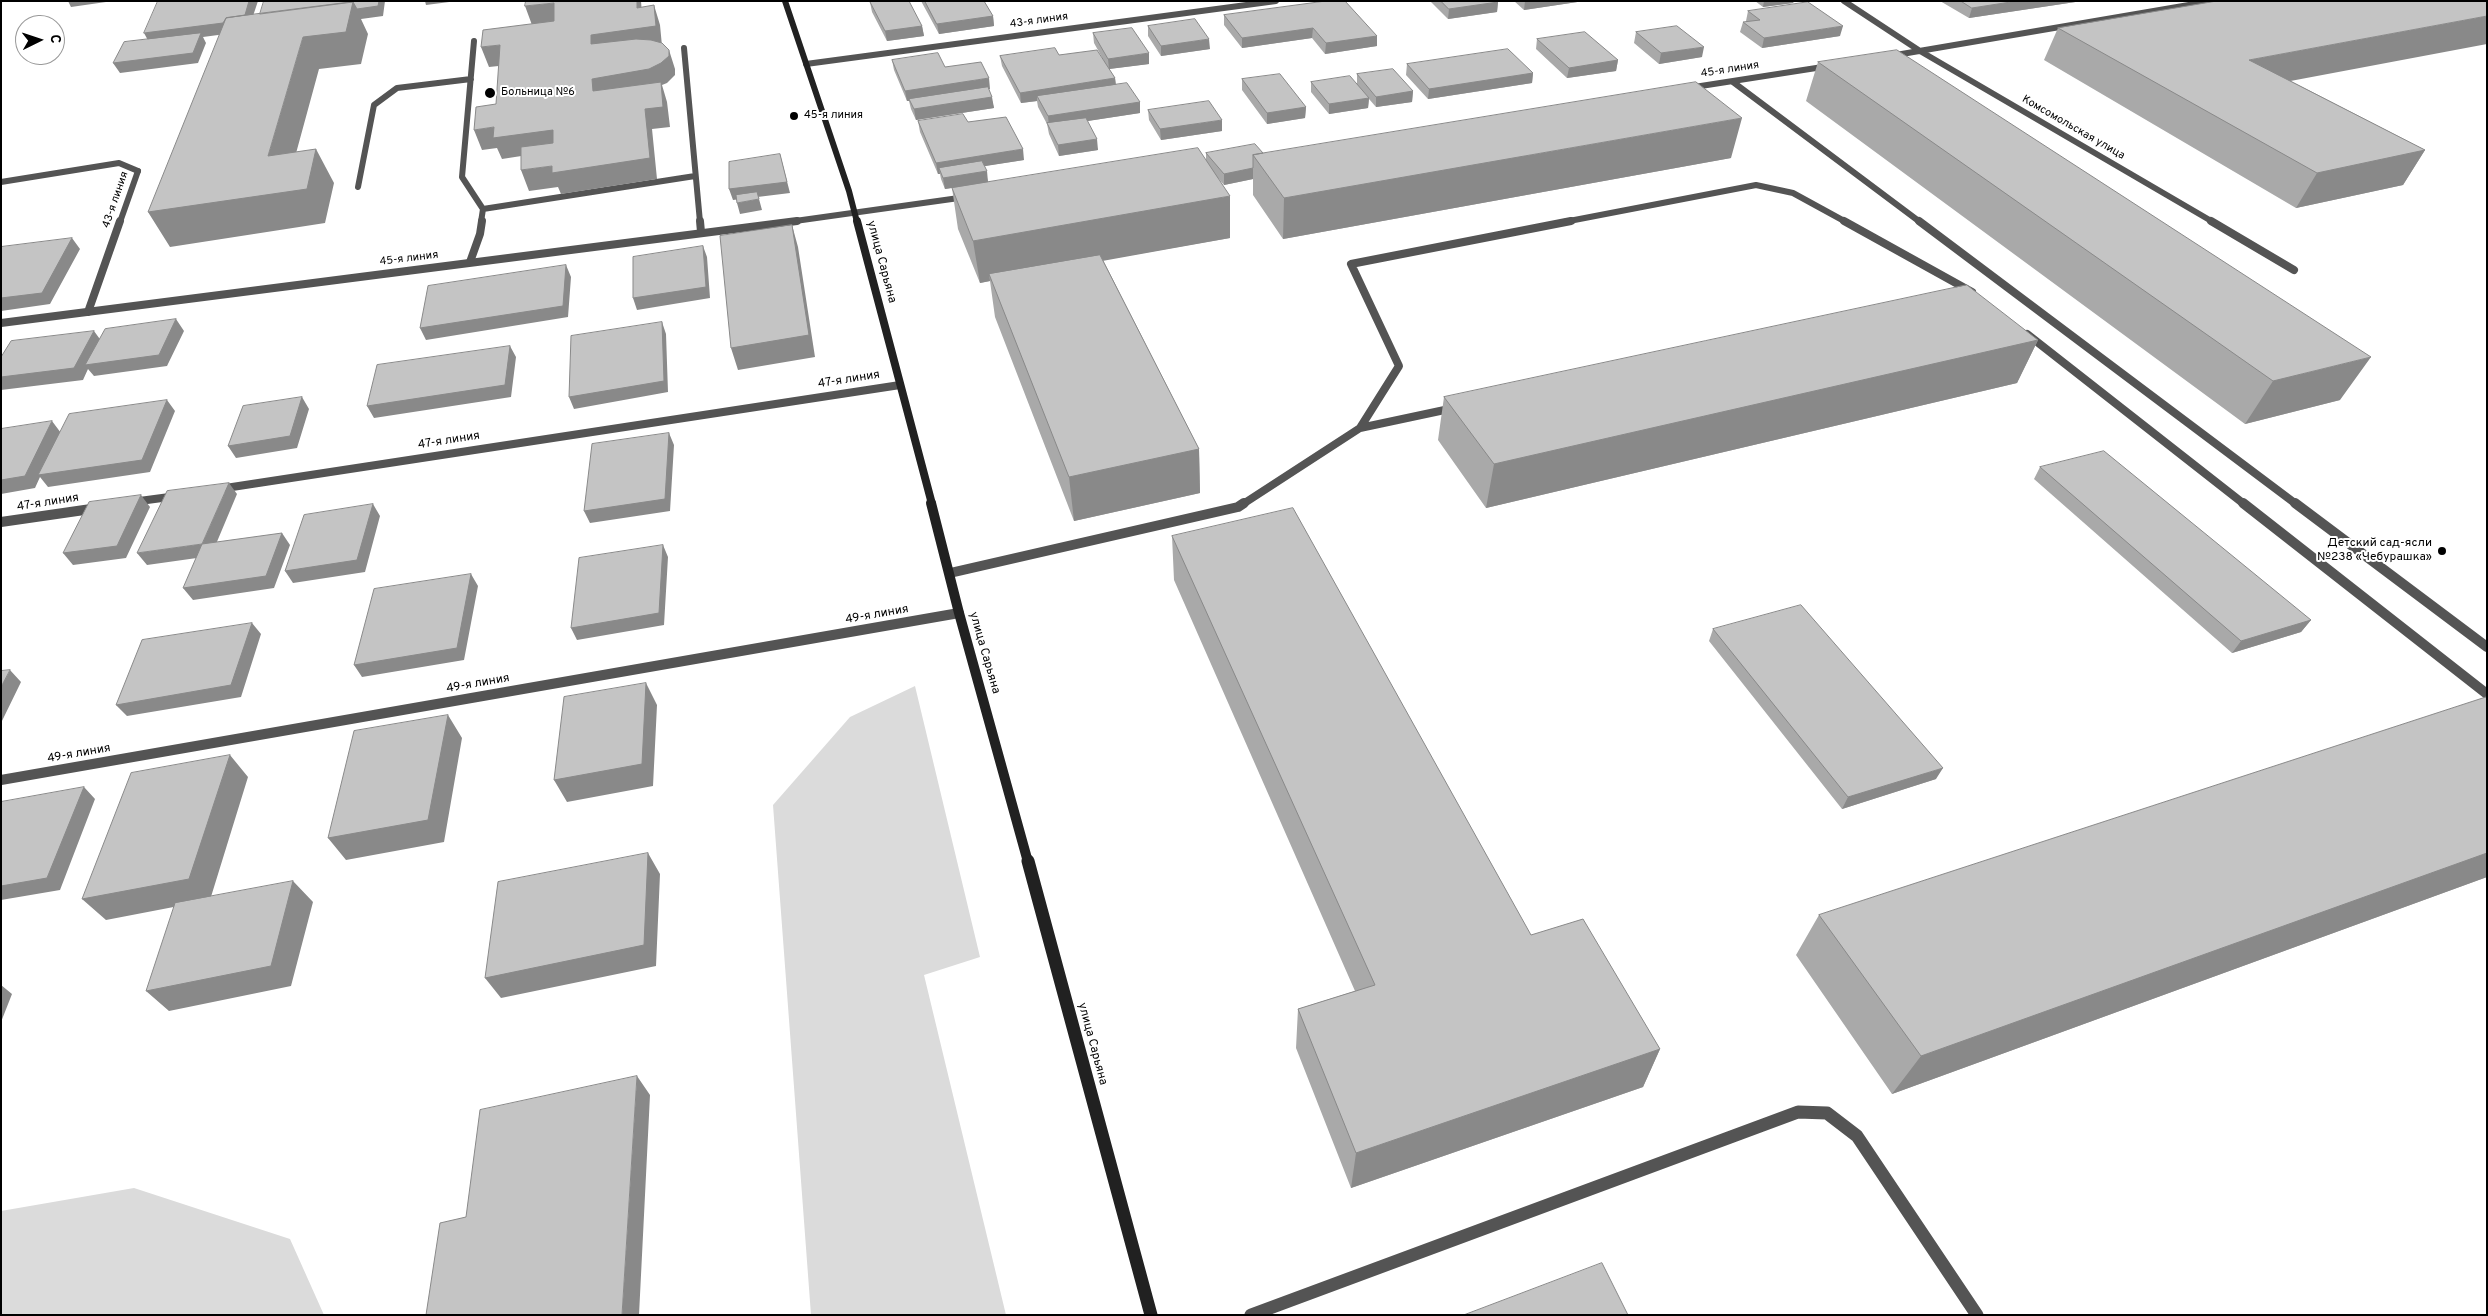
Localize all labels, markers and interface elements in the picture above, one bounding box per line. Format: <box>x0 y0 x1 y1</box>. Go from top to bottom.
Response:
street label: 43-я линия <box>1009 10 1069 32</box>
north arrow <box>15 15 65 65</box>
text: С <box>46 34 63 44</box>
street label: 45-я линия <box>1700 59 1760 81</box>
marker: Больница №6 <box>483 86 497 100</box>
place label: Больница №6 <box>501 86 575 100</box>
street label: Комсомольская улица <box>2019 93 2127 163</box>
place label: 45-я линия <box>804 109 863 123</box>
marker: 45-я линия <box>788 110 800 122</box>
street label: 43-я линия <box>100 170 132 230</box>
street label: улица Сарьяна <box>863 219 899 305</box>
street label: 45-я линия <box>379 249 439 269</box>
street label: 47-я линия <box>817 368 881 392</box>
street label: 47-я линия <box>417 429 481 453</box>
street label: 47-я линия <box>16 491 80 515</box>
place label: Детский сад-ясли №238 «Чебурашка» <box>2317 537 2432 565</box>
marker: Детский сад-ясли №238 «Чебурашка» <box>2436 545 2448 557</box>
street label: 49-я линия <box>844 602 910 628</box>
street label: улица Сарьяна <box>965 610 1003 696</box>
street label: 49-я линия <box>445 671 511 697</box>
street label: 49-я линия <box>46 741 112 767</box>
street label: улица Сарьяна <box>1074 1001 1110 1087</box>

